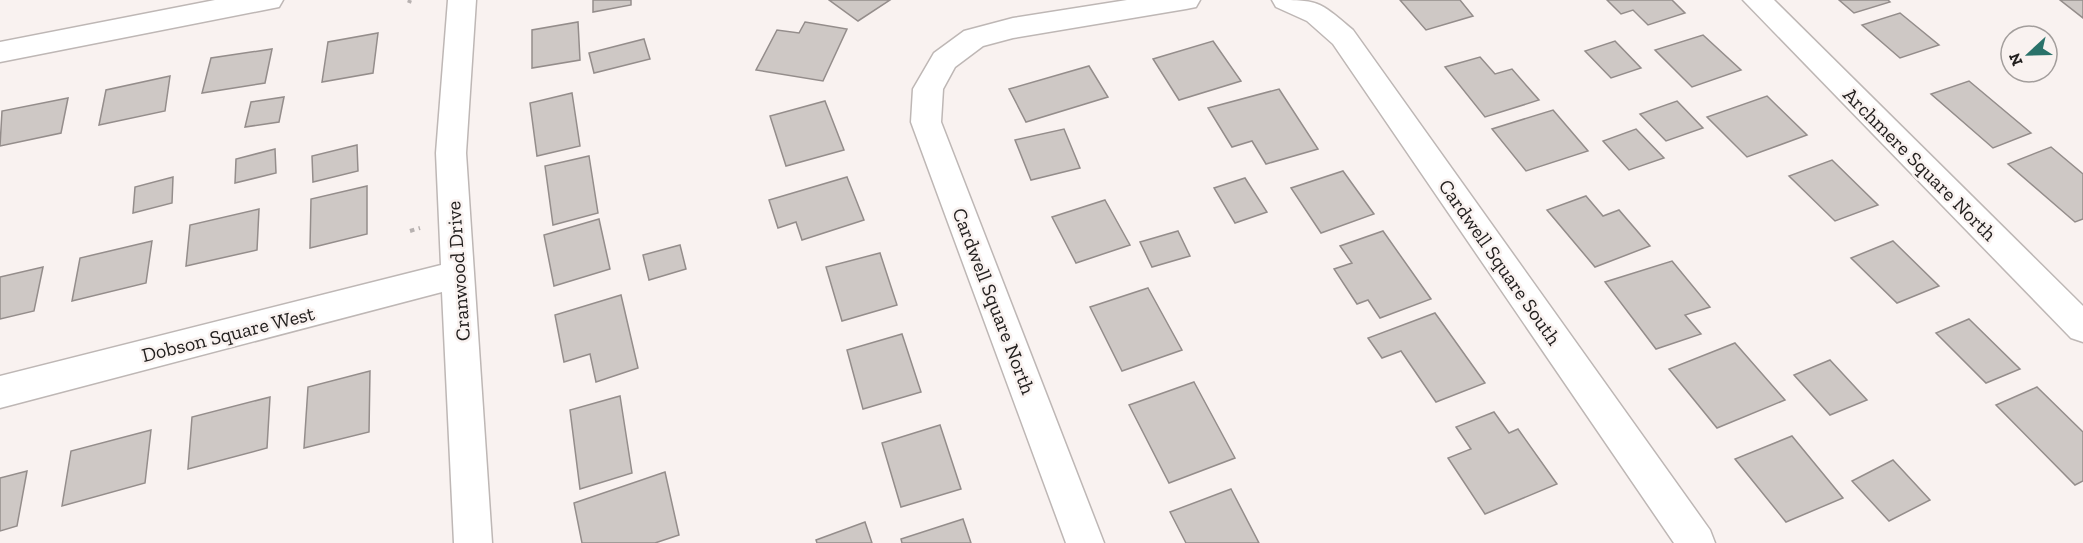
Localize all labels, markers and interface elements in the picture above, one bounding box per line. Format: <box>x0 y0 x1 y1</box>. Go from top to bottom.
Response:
north arrow <box>1999 24 2059 84</box>
text: N <box>2004 50 2027 69</box>
street label: Archmere Square North <box>1838 82 2002 246</box>
street label: Cardwell Square South <box>1434 175 1567 350</box>
street label: Cranwood Drive <box>441 200 475 342</box>
street label: Cardwell Square North <box>947 204 1041 398</box>
street label: Dobson Square West <box>139 301 317 367</box>

